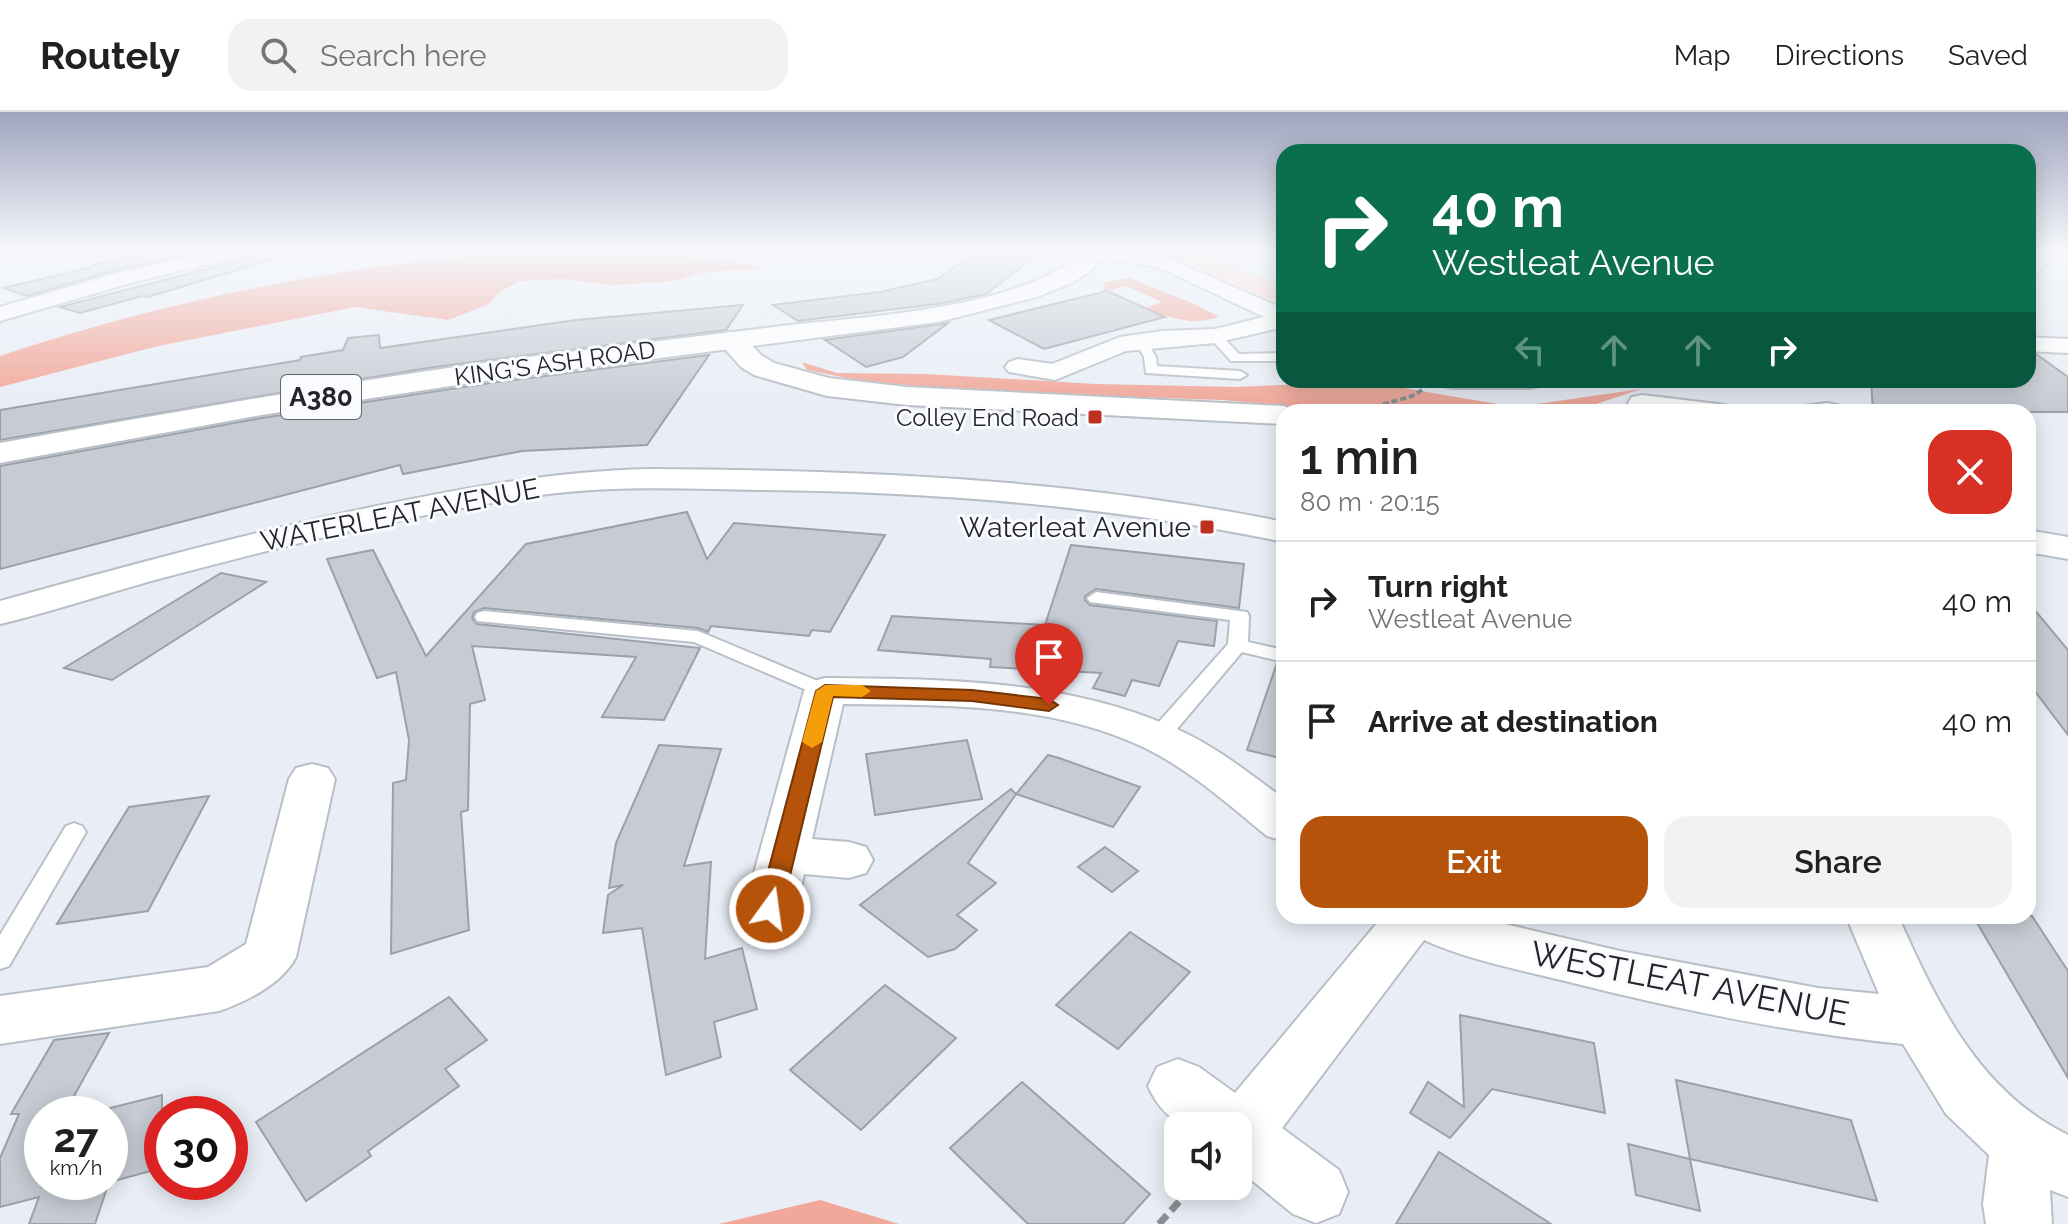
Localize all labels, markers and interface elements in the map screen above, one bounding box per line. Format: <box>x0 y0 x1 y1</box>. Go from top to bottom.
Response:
search box <box>228 19 788 91</box>
text: Routely <box>40 33 180 78</box>
icon: search <box>256 33 300 77</box>
text: Search here <box>320 38 487 73</box>
text: Map <box>1674 39 1731 72</box>
text: Directions <box>1775 39 1904 72</box>
text: Saved <box>1948 39 2028 72</box>
text: 40 m <box>1432 174 1564 240</box>
icon: right <box>1300 176 1404 280</box>
text: Westleat Avenue <box>1432 241 1715 283</box>
icon: left <box>1508 328 1552 372</box>
icon: ahead <box>1592 328 1636 372</box>
icon: ahead <box>1676 328 1720 372</box>
icon: right <box>1760 328 1804 372</box>
street label: KING'S ASH ROAD <box>453 335 657 391</box>
road number: A380 <box>281 375 361 419</box>
place label: Colley End Road <box>896 403 1079 432</box>
marker: Colley End Road <box>1086 408 1104 426</box>
text: 1 min <box>1300 429 1419 485</box>
button: close <box>1928 430 2012 514</box>
street label: WATERLEAT AVENUE <box>258 472 542 558</box>
text: 80 m · 20:15 <box>1300 487 1440 517</box>
place label: Waterleat Avenue <box>960 511 1191 544</box>
marker: Waterleat Avenue <box>1198 518 1216 536</box>
text: Turn right <box>1368 569 1508 604</box>
icon: right <box>1300 579 1344 623</box>
text: 40 m <box>1942 584 2012 619</box>
text: Westleat Avenue <box>1368 604 1572 634</box>
pin <box>1015 623 1083 705</box>
icon: arrive <box>1027 635 1071 679</box>
icon: arrive <box>1300 699 1344 743</box>
text: Arrive at destination <box>1368 704 1658 739</box>
text: 40 m <box>1942 704 2012 739</box>
button: Exit <box>1300 816 1648 908</box>
button: Share <box>1664 816 2012 908</box>
position arrow <box>728 867 812 951</box>
street label: WESTLEAT AVENUE <box>1527 933 1853 1033</box>
speed limit sign: 30 <box>144 1096 248 1200</box>
map controls <box>1164 1112 1252 1200</box>
button: sound <box>1164 1112 1252 1200</box>
text: 27 <box>53 1114 98 1161</box>
text: km/h <box>50 1156 102 1180</box>

